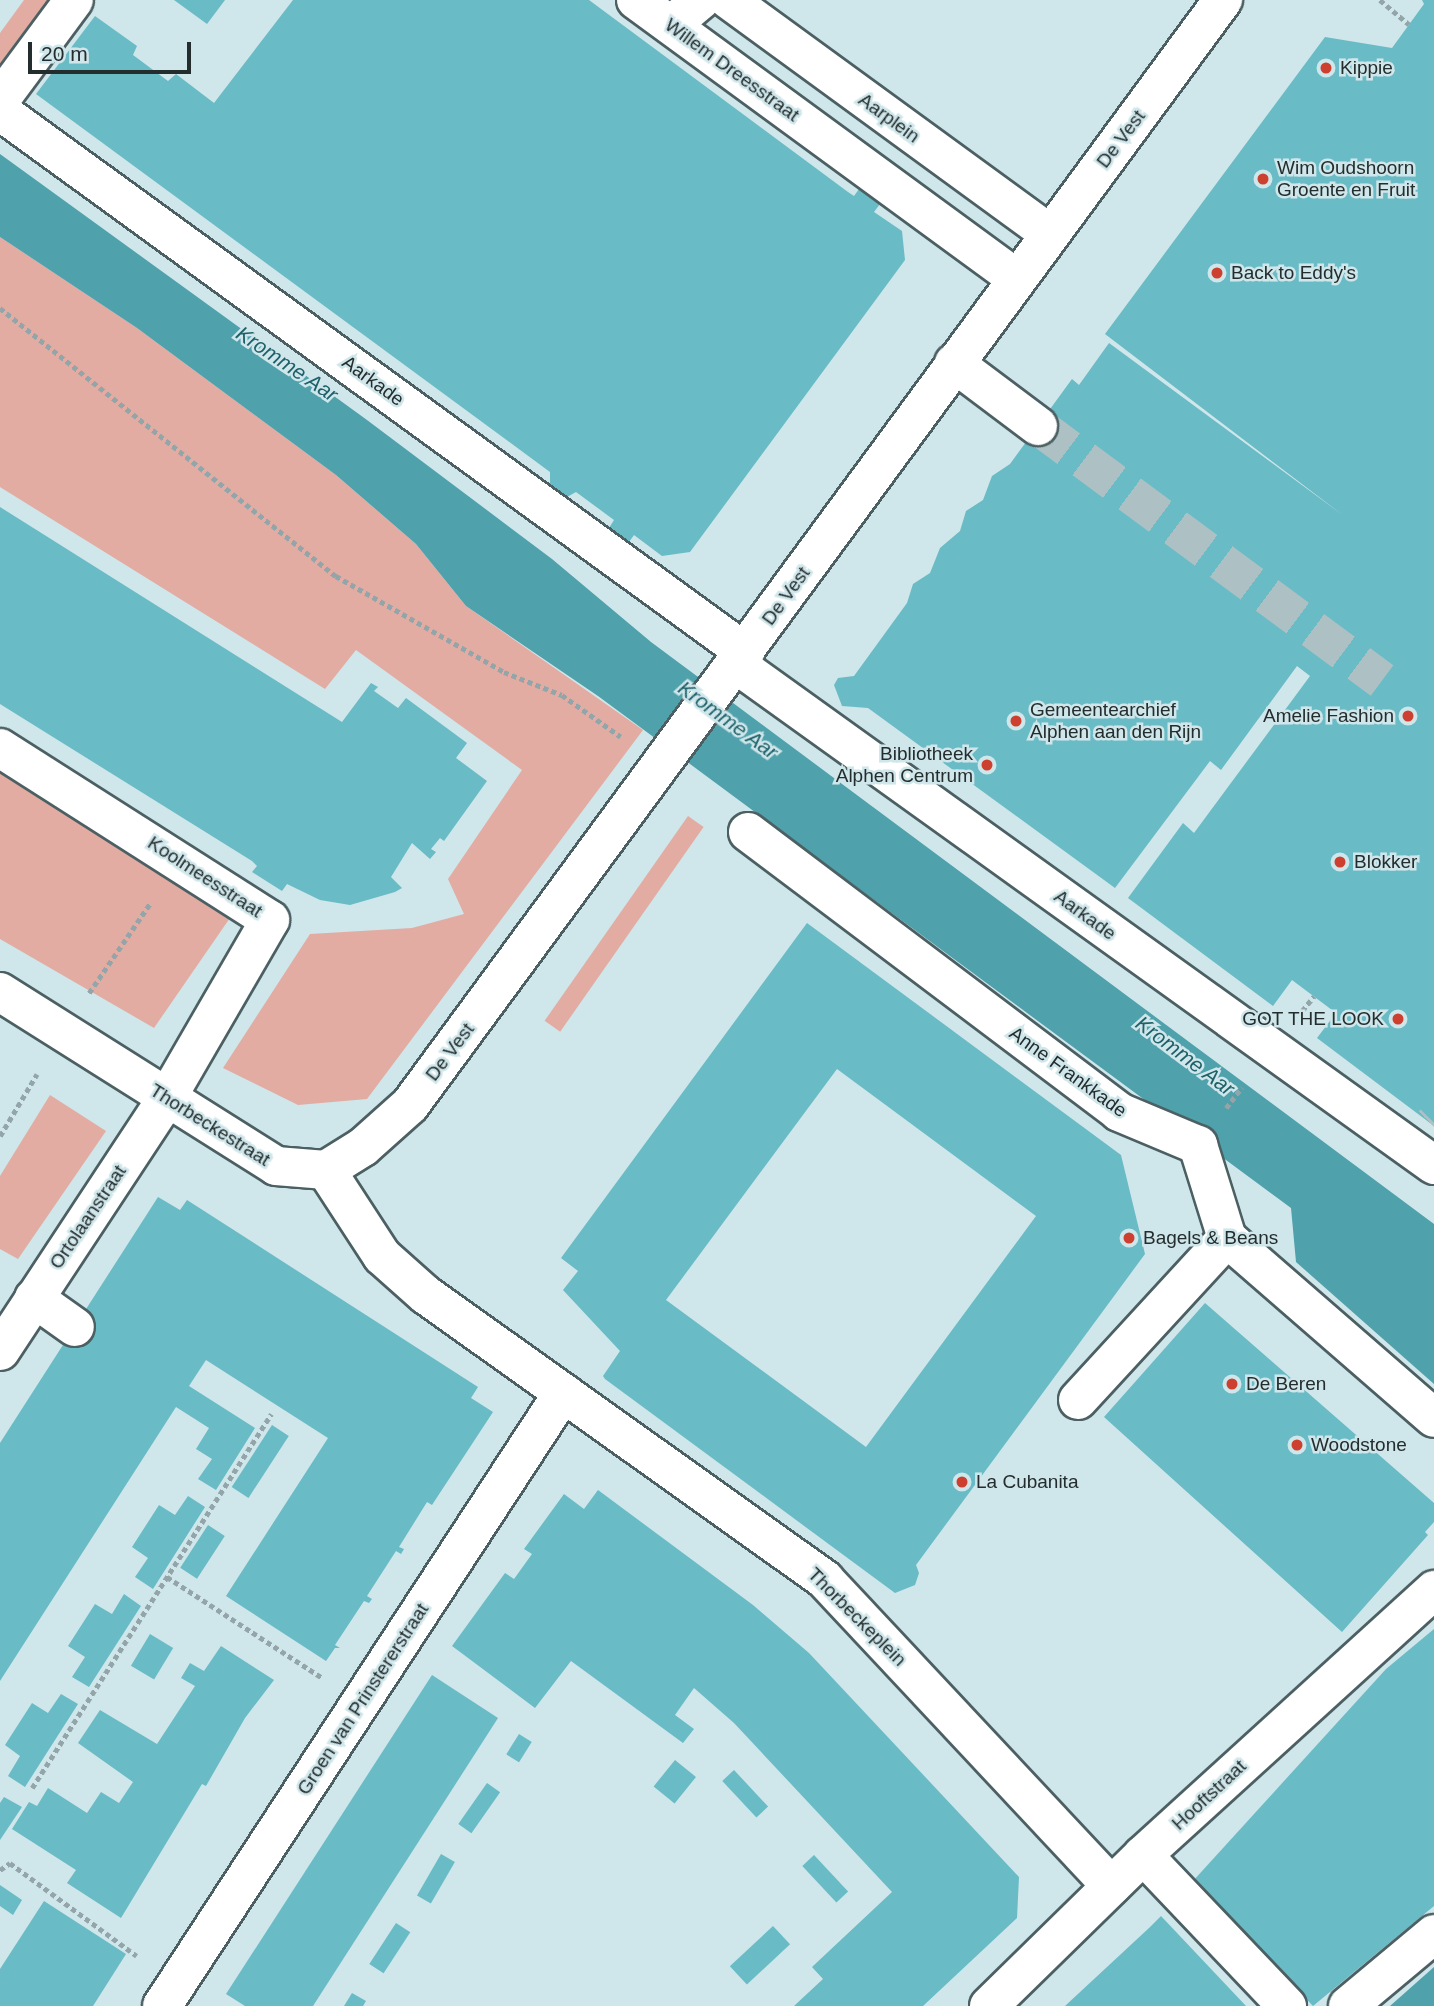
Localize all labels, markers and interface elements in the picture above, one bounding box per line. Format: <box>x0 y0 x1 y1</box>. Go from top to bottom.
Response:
street label: Willem Dreesstraat <box>660 14 804 126</box>
scale bar <box>32 28 194 72</box>
text: 20 m <box>41 42 88 65</box>
place label: Kippie <box>1340 57 1393 79</box>
marker: Kippie <box>1318 60 1334 76</box>
street label: Aarplein <box>854 88 924 148</box>
street label: De Vest <box>1092 106 1150 172</box>
place label: Wim Oudshoorn Groente en Fruit <box>1277 157 1415 201</box>
marker: Wim Oudshoorn Groente en Fruit <box>1255 171 1271 187</box>
place label: Back to Eddy's <box>1231 262 1356 284</box>
marker: Back to Eddy's <box>1209 265 1225 281</box>
water label: Kromme Aar <box>231 321 343 407</box>
street label: Aarkade <box>338 351 408 411</box>
street label: De Vest <box>757 562 815 630</box>
water label: Kromme Aar <box>673 675 783 765</box>
place label: Gemeentearchief Alphen aan den Rijn <box>1030 699 1201 743</box>
place label: Amelie Fashion <box>1263 705 1394 727</box>
marker: Amelie Fashion <box>1400 708 1416 724</box>
marker: Gemeentearchief Alphen aan den Rijn <box>1008 713 1024 729</box>
place label: Bibliotheek Alphen Centrum <box>836 743 973 787</box>
marker: Bibliotheek Alphen Centrum <box>979 757 995 773</box>
street label: Koolmeesstraat <box>143 831 267 923</box>
place label: Blokker <box>1354 851 1417 873</box>
marker: Blokker <box>1332 854 1348 870</box>
street label: Aarkade <box>1050 885 1120 945</box>
place label: GOT THE LOOK <box>1241 1008 1384 1030</box>
water label: Kromme Aar <box>1130 1010 1240 1102</box>
marker: GOT THE LOOK <box>1390 1011 1406 1027</box>
street label: De Vest <box>421 1019 479 1085</box>
street label: Anne Frankkade <box>1005 1022 1131 1122</box>
street label: Thorbeckestraat <box>146 1079 274 1171</box>
street label: Ortolaanstraat <box>45 1161 131 1273</box>
place label: Bagels & Beans <box>1143 1227 1278 1249</box>
marker: Bagels & Beans <box>1121 1230 1137 1246</box>
place label: De Beren <box>1246 1373 1326 1395</box>
marker: De Beren <box>1224 1376 1240 1392</box>
place label: Woodstone <box>1311 1434 1407 1456</box>
marker: Woodstone <box>1289 1437 1305 1453</box>
place label: La Cubanita <box>976 1471 1078 1493</box>
marker: La Cubanita <box>954 1474 970 1490</box>
street label: Thorbeckeplein <box>803 1563 911 1671</box>
street label: Groen van Prinstererstraat <box>292 1599 434 1799</box>
street label: Hooftstraat <box>1167 1755 1251 1835</box>

